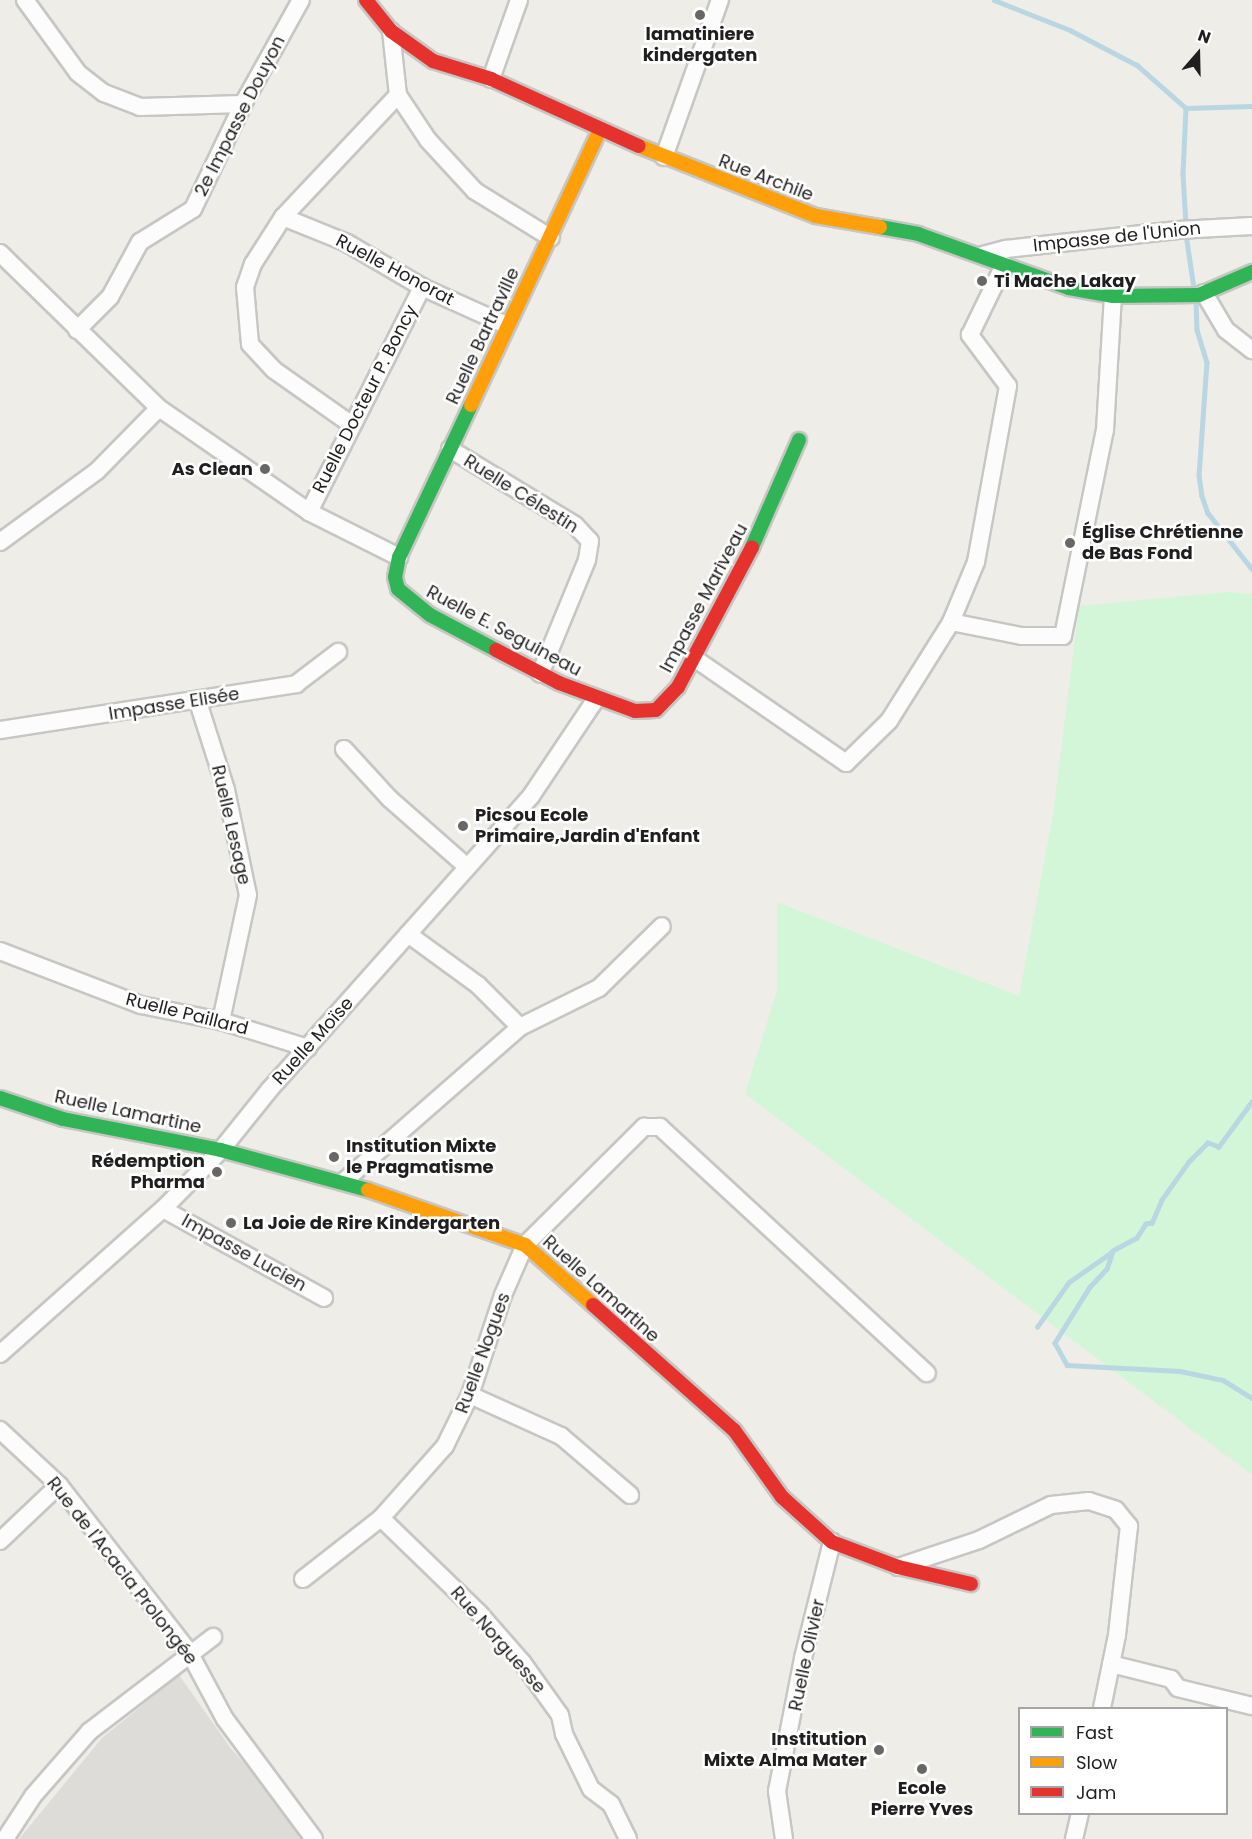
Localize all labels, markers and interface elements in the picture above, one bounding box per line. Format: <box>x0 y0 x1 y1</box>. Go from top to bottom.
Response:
marker: lamatiniere kindergaten <box>693 8 707 22</box>
place label: lamatiniere kindergaten <box>643 24 757 66</box>
north arrow <box>1168 24 1228 84</box>
text: N <box>1195 24 1214 49</box>
street label: 2e Impasse Douyon <box>190 32 290 200</box>
street label: Rue Archile <box>716 150 816 206</box>
street label: Impasse de l'Union <box>1032 217 1202 257</box>
street label: Ruelle Honorat <box>332 230 458 310</box>
street label: Ruelle Bartraville <box>442 264 524 408</box>
place label: Ti Mache Lakay <box>994 270 1136 292</box>
marker: Ti Mache Lakay <box>975 274 989 288</box>
street label: Ruelle Docteur P. Boncy <box>308 301 422 497</box>
street label: Ruelle Célestin <box>460 450 582 538</box>
place label: As Clean <box>171 458 253 480</box>
marker: As Clean <box>258 462 272 476</box>
street label: Impasse Mariveau <box>656 520 752 676</box>
place label: Église Chrétienne de Bas Fond <box>1082 522 1243 564</box>
marker: Église Chrétienne de Bas Fond <box>1063 536 1077 550</box>
street label: Ruelle E. Seguineau <box>423 581 585 681</box>
street label: Impasse Elisée <box>107 683 241 725</box>
street label: Ruelle Lesage <box>207 763 255 887</box>
place label: Picsou Ecole Primaire,Jardin d'Enfant <box>475 805 700 848</box>
marker: Picsou Ecole Primaire,Jardin d'Enfant <box>456 819 470 833</box>
street label: Ruelle Paillard <box>124 988 250 1040</box>
street label: Ruelle Moïse <box>268 993 358 1089</box>
street label: Ruelle Lamartine <box>53 1086 203 1138</box>
place label: Institution Mixte le Pragmatisme <box>346 1136 496 1178</box>
marker: Institution Mixte le Pragmatisme <box>327 1150 341 1164</box>
place label: Rédemption Pharma <box>91 1151 205 1194</box>
marker: Rédemption Pharma <box>210 1165 224 1179</box>
street label: Impasse Lucien <box>178 1210 310 1296</box>
place label: La Joie de Rire Kindergarten <box>243 1212 500 1234</box>
marker: La Joie de Rire Kindergarten <box>224 1216 238 1230</box>
street label: Ruelle Lamartine <box>538 1231 664 1347</box>
street label: Ruelle Nogues <box>451 1290 515 1416</box>
street label: Rue de l'Acacia Prolongée <box>42 1473 202 1669</box>
street label: Rue Norguesse <box>446 1582 550 1698</box>
street label: Ruelle Olivier <box>785 1597 829 1713</box>
legend <box>1018 1707 1228 1815</box>
text: Fast <box>1076 1720 1113 1745</box>
place label: Institution Mixte Alma Mater <box>704 1729 867 1772</box>
marker: Institution Mixte Alma Mater <box>872 1743 886 1757</box>
text: Slow <box>1076 1750 1117 1775</box>
marker: Ecole Pierre Yves <box>915 1762 929 1776</box>
place label: Ecole Pierre Yves <box>871 1778 973 1820</box>
text: Jam <box>1076 1780 1116 1805</box>

